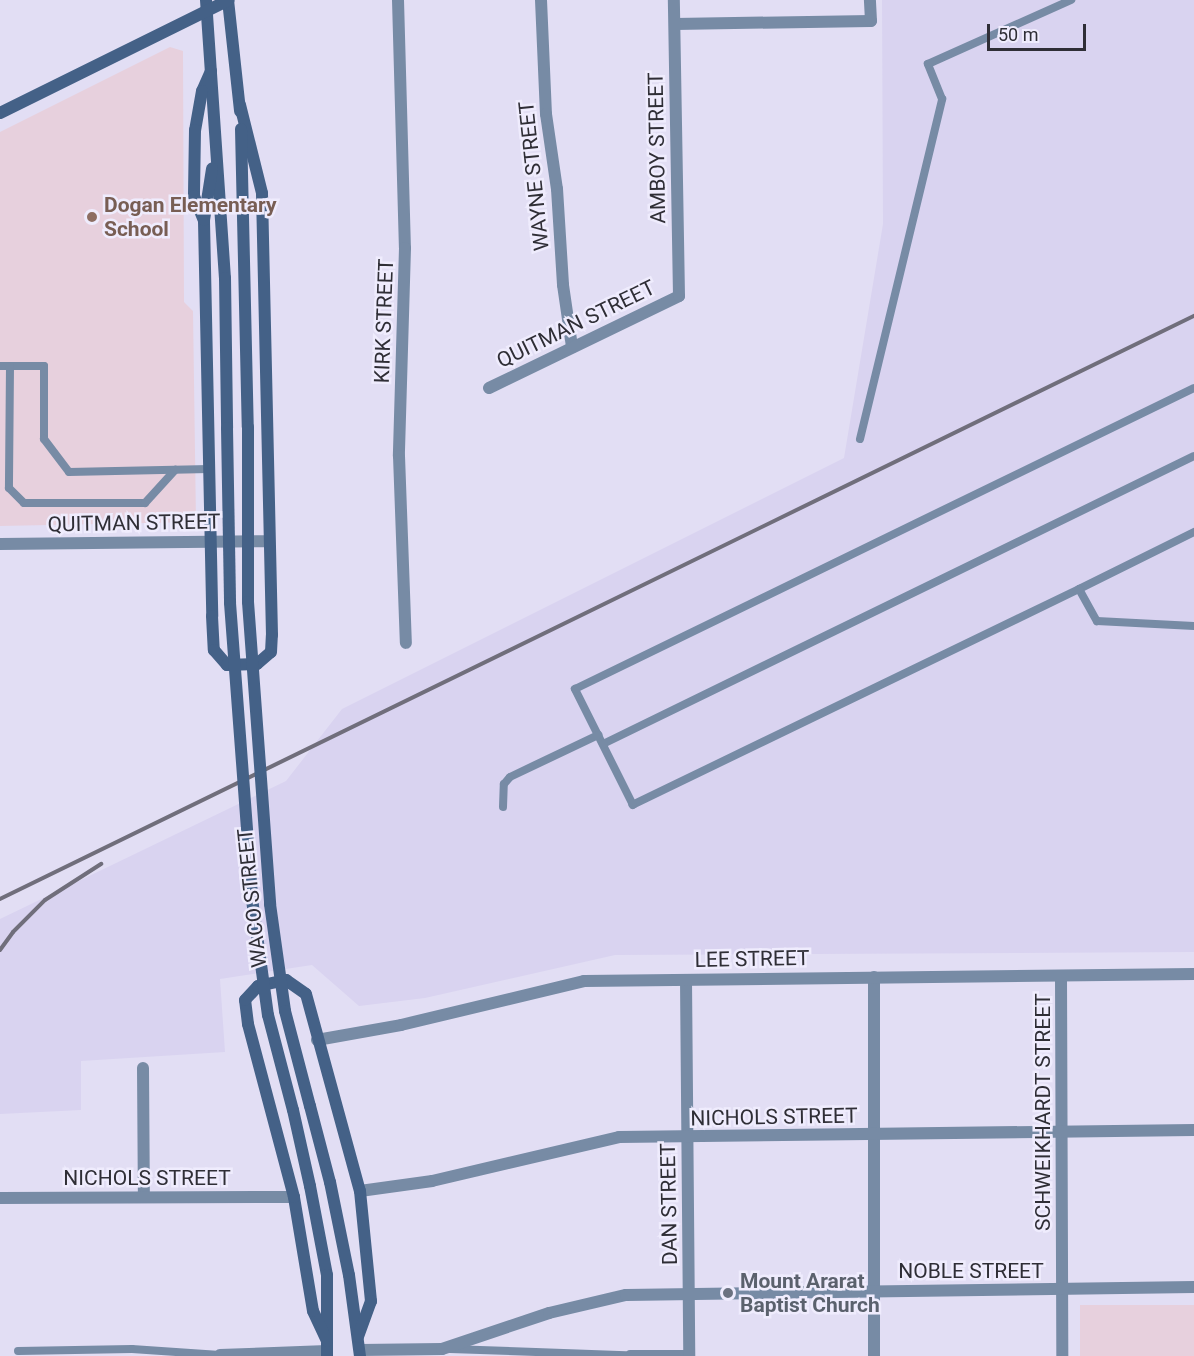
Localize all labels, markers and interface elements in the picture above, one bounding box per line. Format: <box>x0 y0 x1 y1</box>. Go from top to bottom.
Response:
scale bar <box>990 12 1089 50</box>
text: 50 m <box>998 24 1038 45</box>
street label: AMBOY STREET <box>643 72 671 224</box>
street label: WAYNE STREET <box>514 100 554 252</box>
place label: Dogan Elementary School <box>104 192 277 242</box>
marker: Dogan Elementary School <box>85 210 99 224</box>
street label: KIRK STREET <box>369 258 399 384</box>
street label: QUITMAN STREET <box>493 275 659 373</box>
street label: QUITMAN STREET <box>47 509 221 537</box>
street label: WACO STREET <box>232 827 272 969</box>
street label: LEE STREET <box>694 945 810 973</box>
street label: SCHWEIKHARDT STREET <box>1030 993 1056 1231</box>
street label: NICHOLS STREET <box>690 1103 858 1131</box>
street label: DAN STREET <box>655 1143 683 1265</box>
street label: NICHOLS STREET <box>63 1165 231 1191</box>
street label: NOBLE STREET <box>898 1258 1044 1284</box>
place label: Mount Ararat Baptist Church <box>740 1268 880 1318</box>
marker: Mount Ararat Baptist Church <box>721 1286 735 1300</box>

